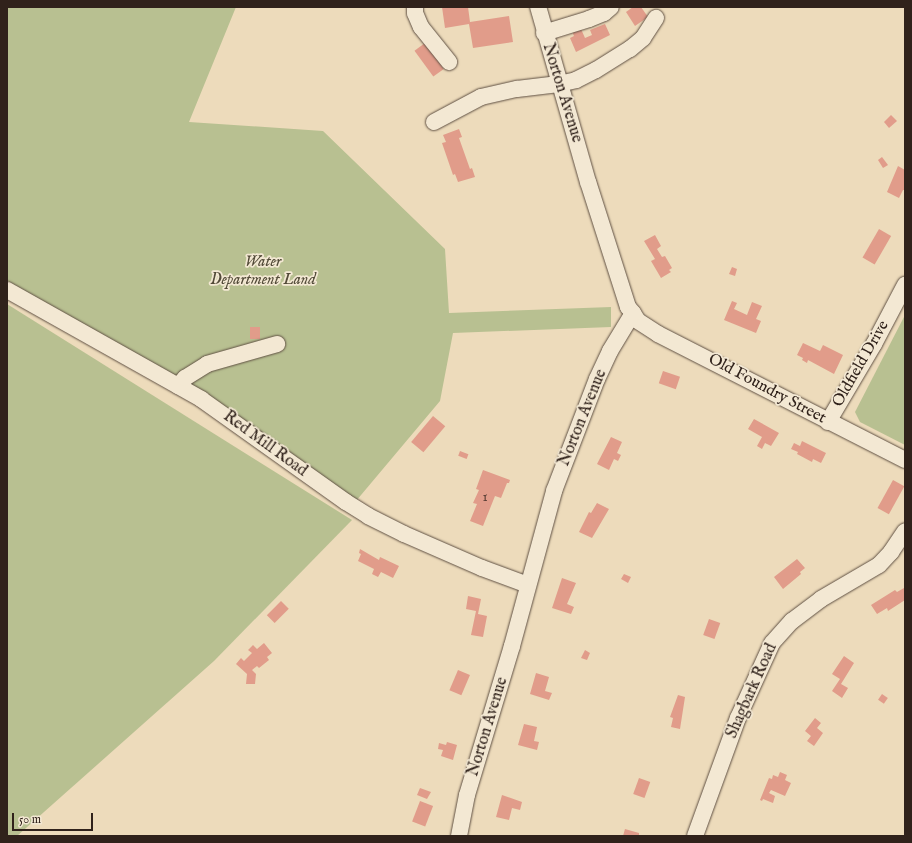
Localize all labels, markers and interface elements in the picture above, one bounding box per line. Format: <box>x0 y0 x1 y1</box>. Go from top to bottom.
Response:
street label: Norton Avenue <box>538 41 586 145</box>
park label: Water Department Land <box>210 252 316 290</box>
street label: Oldfield Drive <box>829 317 893 411</box>
street label: Old Foundry Street <box>705 350 829 428</box>
street label: Norton Avenue <box>555 367 611 469</box>
street label: Red Mill Road <box>219 407 311 481</box>
house number: 1 <box>482 489 488 505</box>
street label: Shagbark Road <box>723 641 781 741</box>
street label: Norton Avenue <box>464 675 512 779</box>
scale bar <box>14 805 95 831</box>
text: 50 m <box>19 812 41 827</box>

